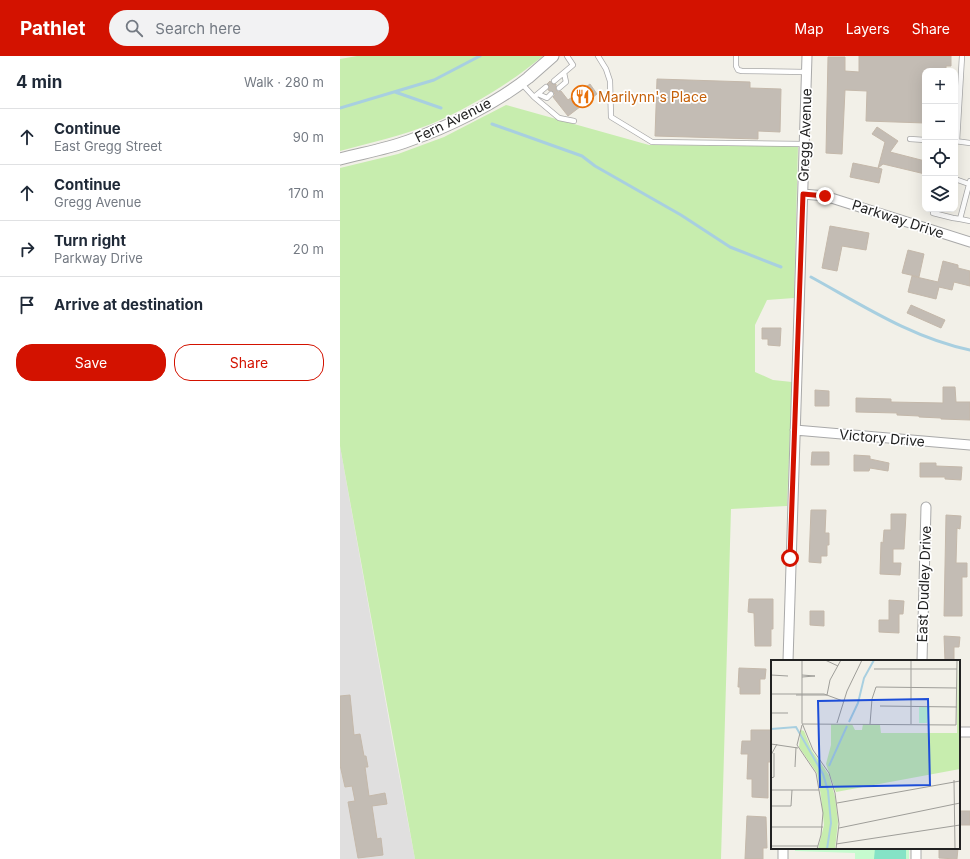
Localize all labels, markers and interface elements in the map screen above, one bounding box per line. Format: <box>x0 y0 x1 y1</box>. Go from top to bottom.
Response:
search box <box>109 10 389 46</box>
text: Pathlet <box>20 17 85 40</box>
icon: search <box>123 17 145 39</box>
text: Search here <box>155 19 241 38</box>
text: Map <box>795 20 824 37</box>
text: Layers <box>846 20 890 37</box>
text: Share <box>912 20 950 37</box>
map controls <box>922 68 958 212</box>
button: + <box>922 68 958 104</box>
text: 4 min <box>16 72 62 92</box>
text: Walk · 280 m <box>244 74 324 90</box>
restaurant icon: Marilynn's Place <box>570 84 596 110</box>
place label: Marilynn's Place <box>598 88 707 105</box>
street label: Gregg Avenue <box>794 88 815 182</box>
street label: Fern Avenue <box>412 94 494 145</box>
button: − <box>922 104 958 140</box>
text: Continue <box>54 119 121 138</box>
icon: ahead <box>16 126 38 148</box>
text: 90 m <box>293 129 324 145</box>
text: East Gregg Street <box>54 138 162 154</box>
button: locate <box>922 140 958 176</box>
text: Continue <box>54 175 121 194</box>
button: layers <box>922 176 958 212</box>
icon: ahead <box>16 182 38 204</box>
text: 170 m <box>288 185 324 201</box>
route end <box>816 187 834 205</box>
text: Gregg Avenue <box>54 194 141 210</box>
street label: Parkway Drive <box>850 196 946 241</box>
text: Turn right <box>54 231 126 250</box>
icon: right <box>16 238 38 260</box>
text: 20 m <box>293 241 324 257</box>
text: Parkway Drive <box>54 250 143 266</box>
icon: arrive <box>16 294 38 316</box>
text: Arrive at destination <box>54 295 203 314</box>
button: Save <box>16 344 166 381</box>
button: Share <box>174 344 324 381</box>
street label: Victory Drive <box>839 425 926 450</box>
street label: East Dudley Drive <box>913 525 934 643</box>
route start <box>781 549 799 567</box>
inset map <box>771 660 960 849</box>

